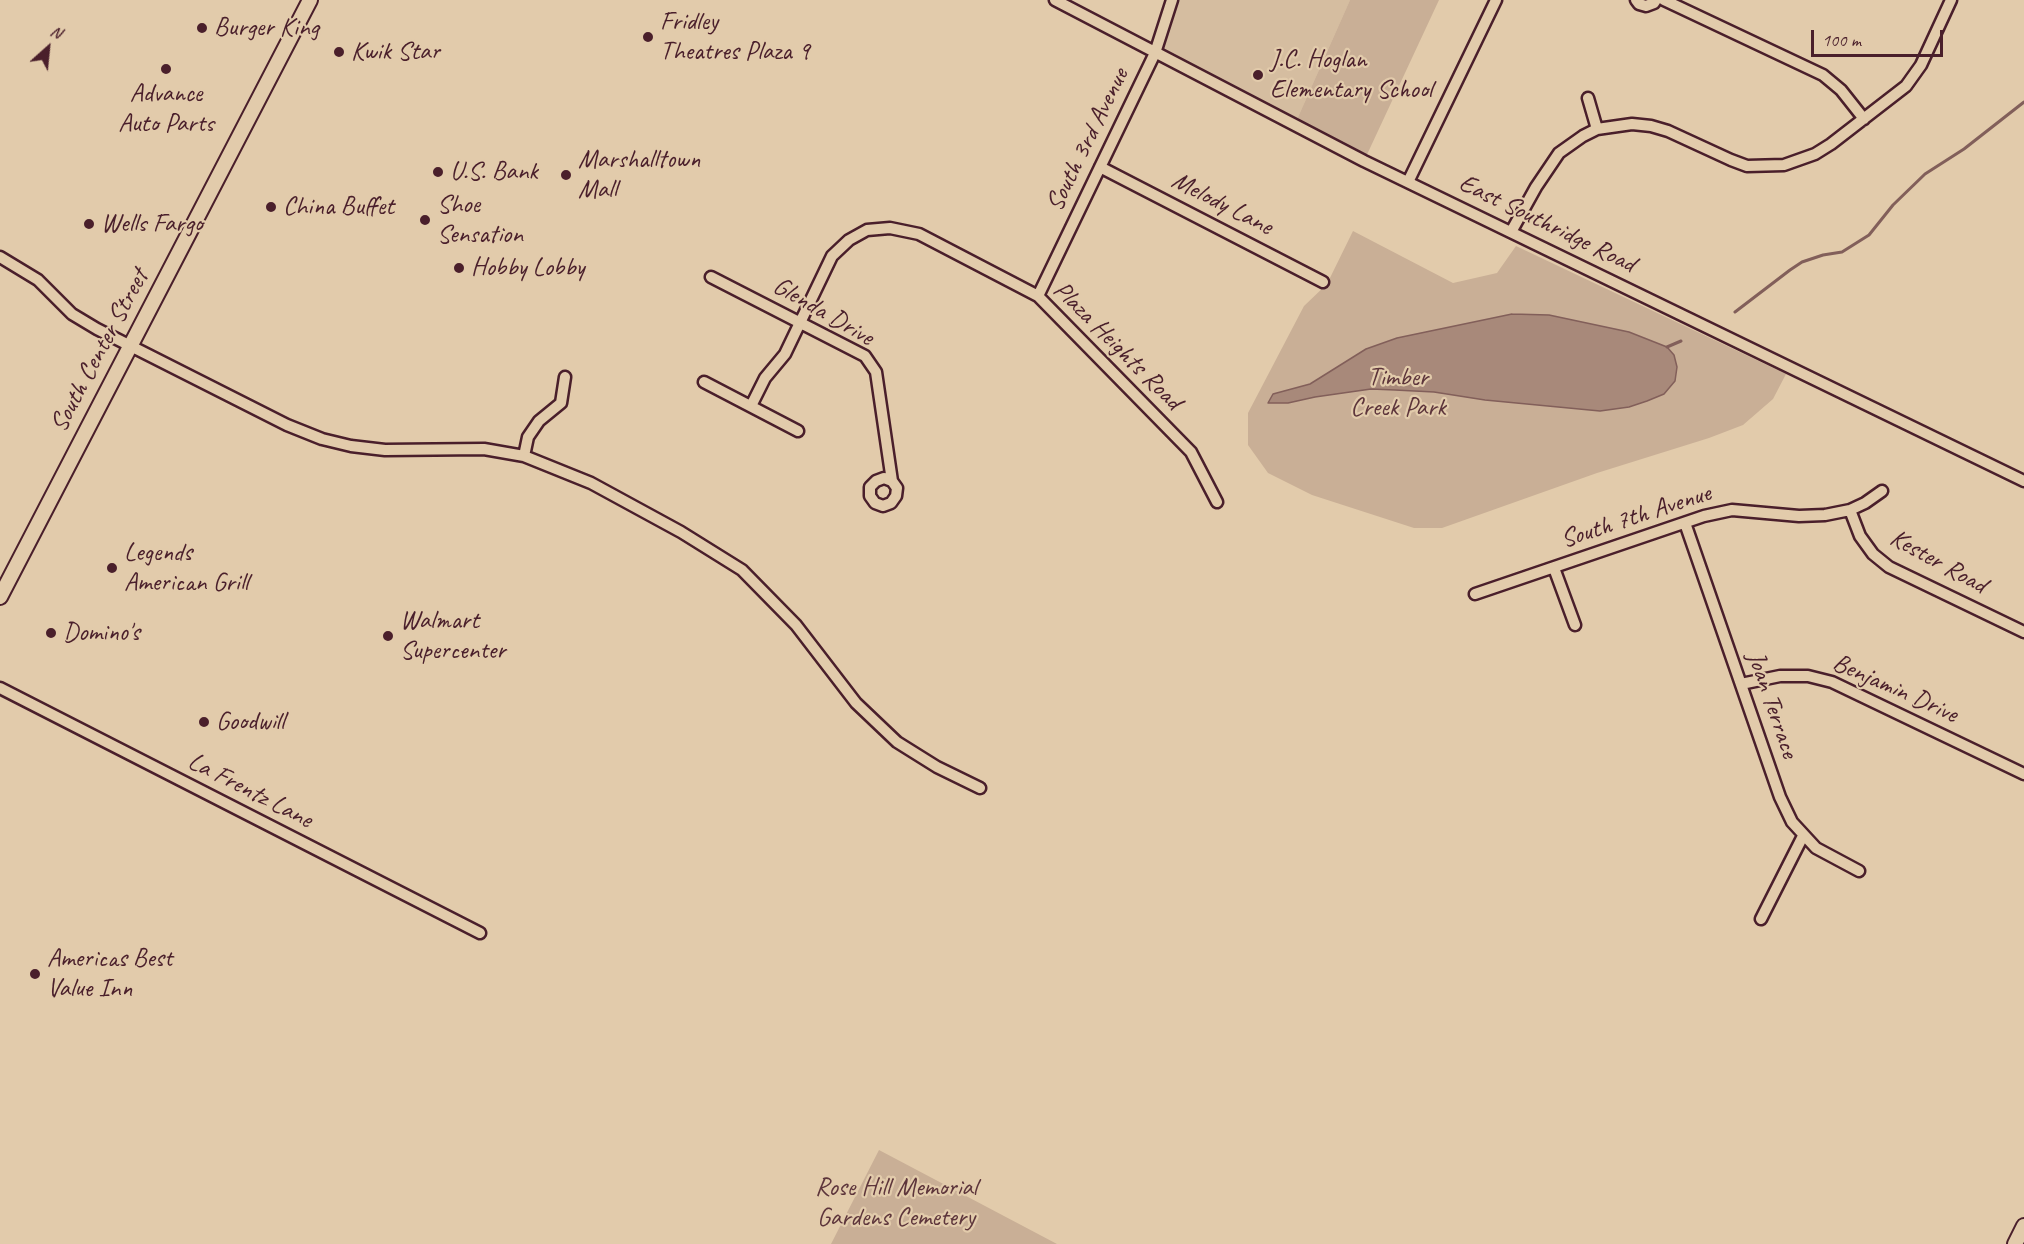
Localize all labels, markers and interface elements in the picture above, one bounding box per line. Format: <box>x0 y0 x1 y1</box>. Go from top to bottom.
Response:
place label: Fridley Theatres Plaza 9 <box>660 6 810 67</box>
place label: Burger King <box>214 12 319 44</box>
north arrow <box>18 18 78 78</box>
scale bar <box>1814 18 1946 56</box>
text: N <box>47 21 65 43</box>
marker: Burger King <box>195 21 209 35</box>
text: 100 m <box>1822 29 1861 51</box>
marker: Fridley Theatres Plaza 9 <box>641 30 655 44</box>
place label: Kwik Star <box>351 36 440 68</box>
place label: J.C. Hoglan Elementary School <box>1270 44 1432 106</box>
marker: Kwik Star <box>332 45 346 59</box>
marker: Advance Auto Parts <box>159 62 173 76</box>
street label: South 3rd Avenue <box>1040 63 1136 217</box>
marker: J.C. Hoglan Elementary School <box>1251 68 1265 82</box>
place label: Advance Auto Parts <box>118 78 214 140</box>
place label: Marshalltown Mall <box>578 144 700 206</box>
place label: U.S. Bank <box>450 156 538 188</box>
marker: U.S. Bank <box>431 165 445 179</box>
street label: Melody Lane <box>1166 165 1278 243</box>
marker: Marshalltown Mall <box>559 168 573 182</box>
street label: East Southridge Road <box>1454 168 1640 280</box>
place label: Shoe Sensation <box>437 189 523 250</box>
place label: China Buffet <box>283 191 394 223</box>
marker: China Buffet <box>264 200 278 214</box>
place label: Wells Fargo <box>101 208 203 240</box>
marker: Shoe Sensation <box>418 213 432 227</box>
marker: Wells Fargo <box>82 217 96 231</box>
place label: Hobby Lobby <box>471 252 584 284</box>
marker: Hobby Lobby <box>452 261 466 275</box>
street label: South Center Street <box>44 264 156 438</box>
street label: Glenda Drive <box>767 271 879 353</box>
street label: Plaza Heights Road <box>1046 275 1188 417</box>
park label: Timber Creek Park <box>1350 362 1446 424</box>
street label: South 7th Avenue <box>1557 478 1715 556</box>
street label: Kester Road <box>1884 523 1992 601</box>
place label: Legends American Grill <box>124 537 248 598</box>
marker: Legends American Grill <box>105 561 119 575</box>
place label: Walmart Supercenter <box>400 605 506 666</box>
place label: Domino's <box>63 617 140 649</box>
marker: Domino's <box>44 626 58 640</box>
marker: Walmart Supercenter <box>381 629 395 643</box>
street label: Joan Terrace <box>1739 648 1805 762</box>
street label: Benjamin Drive <box>1828 648 1962 730</box>
place label: Goodwill <box>216 706 284 738</box>
marker: Goodwill <box>197 715 211 729</box>
street label: La Frentz Lane <box>183 746 317 836</box>
place label: Americas Best Value Inn <box>47 943 172 1005</box>
marker: Americas Best Value Inn <box>28 967 42 981</box>
park label: Rose Hill Memorial Gardens Cemetery <box>815 1172 977 1234</box>

